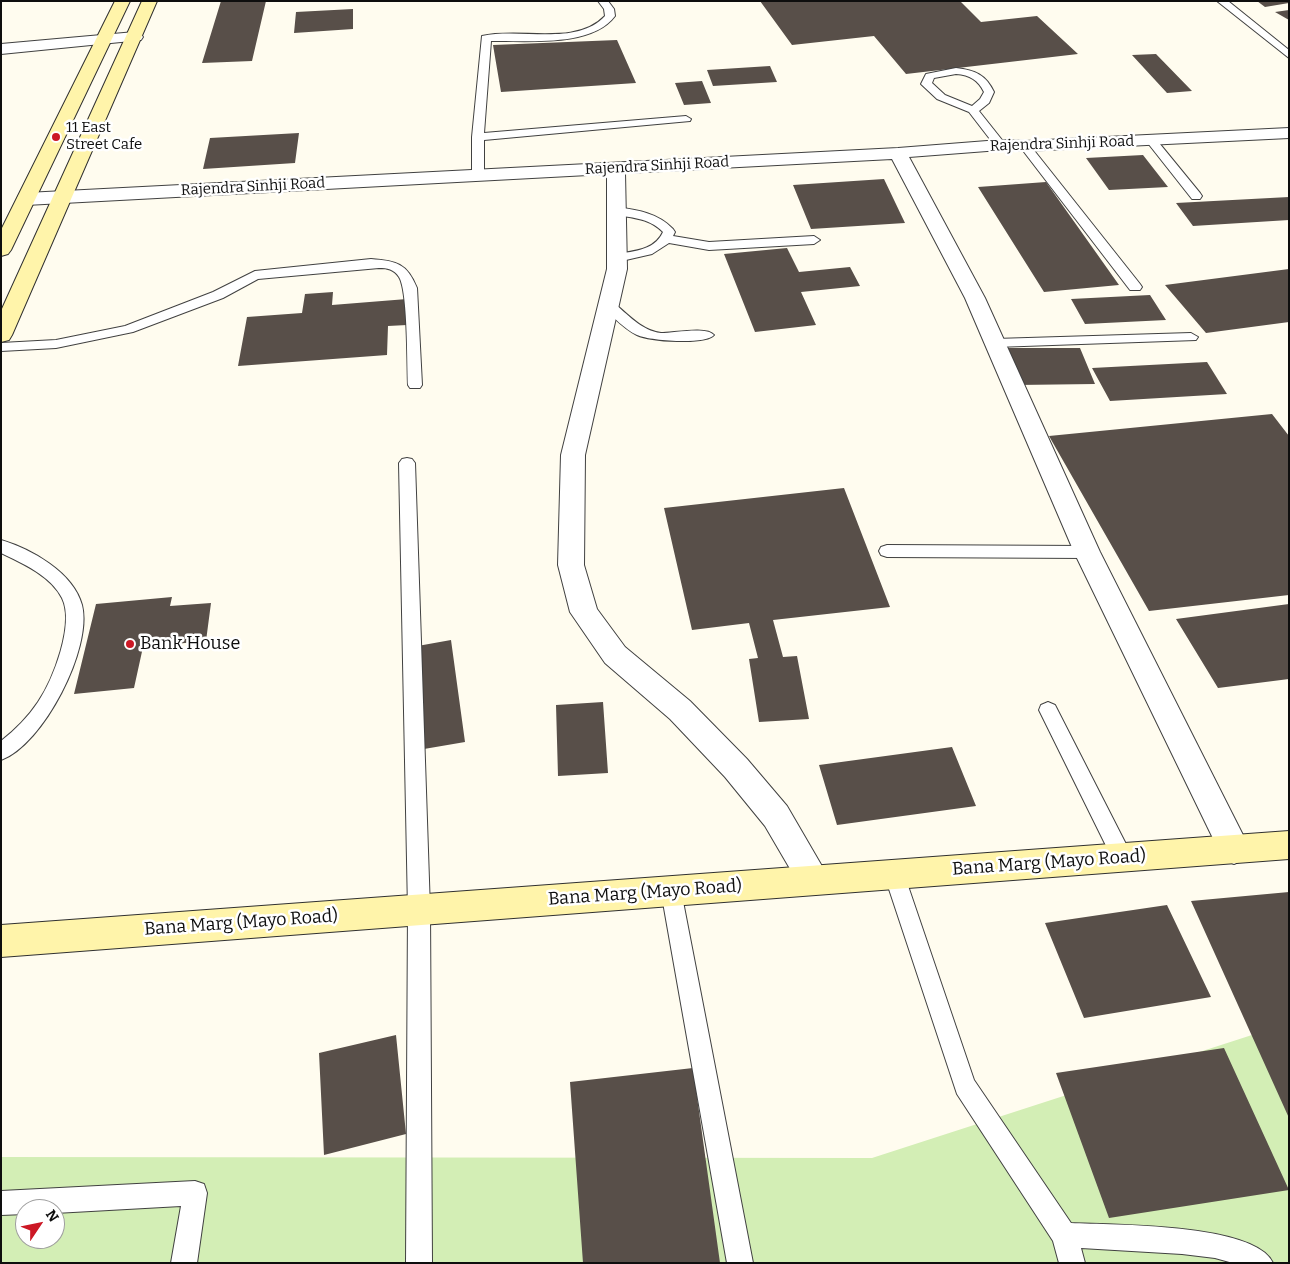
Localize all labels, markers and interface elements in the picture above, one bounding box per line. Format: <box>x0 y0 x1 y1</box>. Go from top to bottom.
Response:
place label: 11 East Street Cafe <box>66 119 142 154</box>
marker: 11 East Street Cafe <box>50 131 62 143</box>
street label: Rajendra Sinhji Road <box>989 132 1135 156</box>
street label: Rajendra Sinhji Road <box>584 153 730 179</box>
street label: Rajendra Sinhji Road <box>180 174 326 200</box>
place label: Bank House <box>140 633 240 655</box>
marker: Bank House <box>124 638 136 650</box>
street label: Bana Marg (Mayo Road) <box>951 845 1147 881</box>
street label: Bana Marg (Mayo Road) <box>547 875 743 911</box>
street label: Bana Marg (Mayo Road) <box>143 905 339 941</box>
north arrow <box>15 1199 65 1249</box>
text: N <box>42 1207 62 1225</box>

